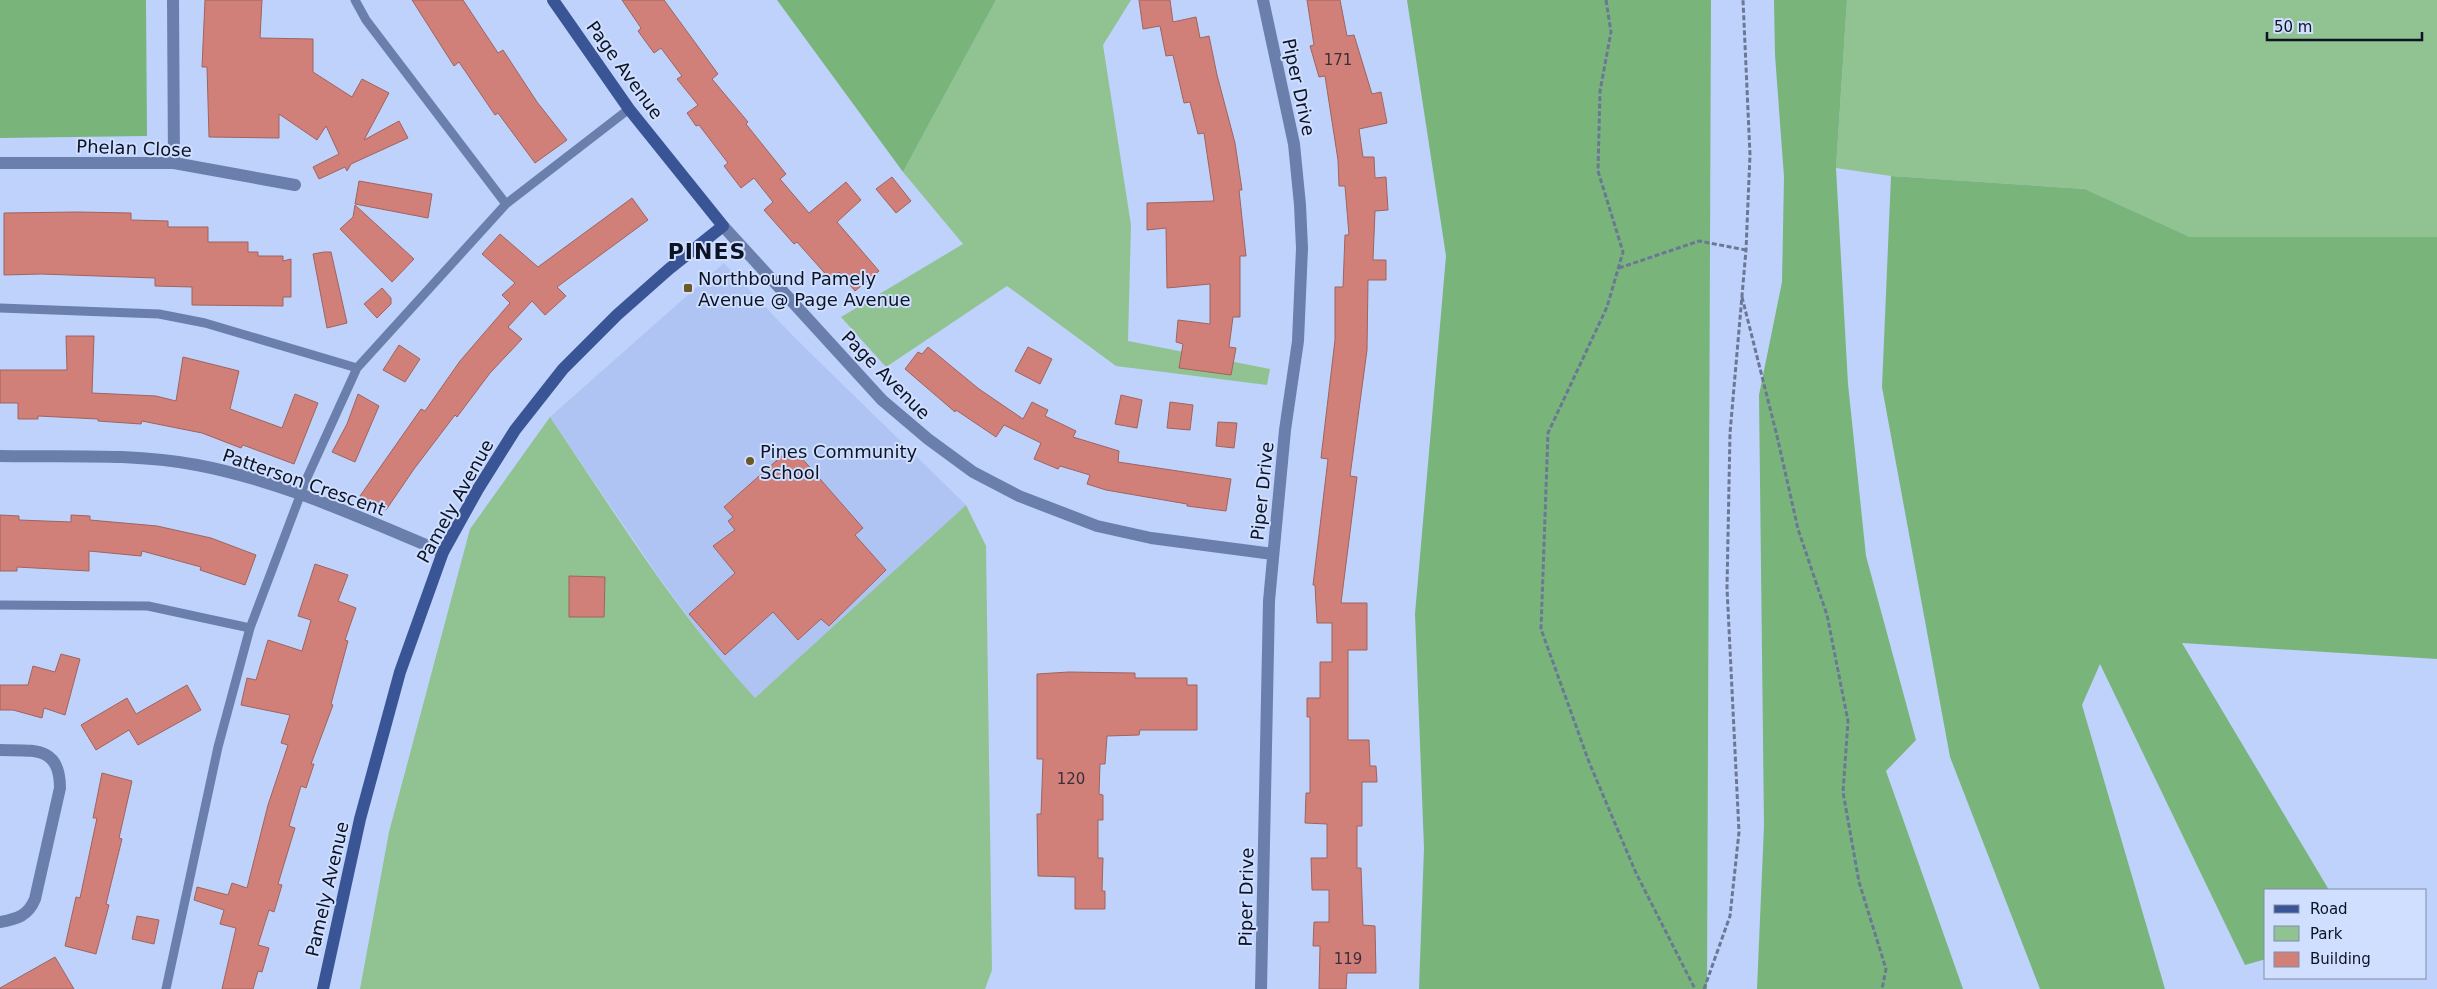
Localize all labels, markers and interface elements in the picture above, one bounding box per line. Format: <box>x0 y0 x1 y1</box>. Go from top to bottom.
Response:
scale bar <box>2267 10 2422 42</box>
street label: Page Avenue <box>582 17 668 123</box>
text: 50 m <box>2274 18 2312 36</box>
street label: Piper Drive <box>1278 36 1320 138</box>
house number: 171 <box>1324 51 1352 69</box>
street label: Phelan Close <box>76 135 192 161</box>
district label: PINES <box>668 239 746 264</box>
place label: Northbound Pamely Avenue @ Page Avenue <box>698 268 911 310</box>
marker: Northbound Pamely Avenue @ Page Avenue <box>682 282 694 294</box>
street label: Page Avenue <box>837 326 935 424</box>
street label: Pamely Avenue <box>412 436 498 566</box>
place label: Pines Community School <box>760 441 918 483</box>
street label: Piper Drive <box>1246 441 1278 541</box>
street label: Patterson Crescent <box>220 444 388 520</box>
marker: Pines Community School <box>744 455 756 467</box>
house number: 120 <box>1057 770 1085 788</box>
street label: Pamely Avenue <box>301 819 353 959</box>
street label: Piper Drive <box>1235 847 1257 947</box>
legend <box>2264 889 2427 979</box>
text: Road <box>2310 900 2348 918</box>
text: Park <box>2310 925 2343 943</box>
house number: 119 <box>1334 950 1362 968</box>
text: Building <box>2310 950 2371 968</box>

